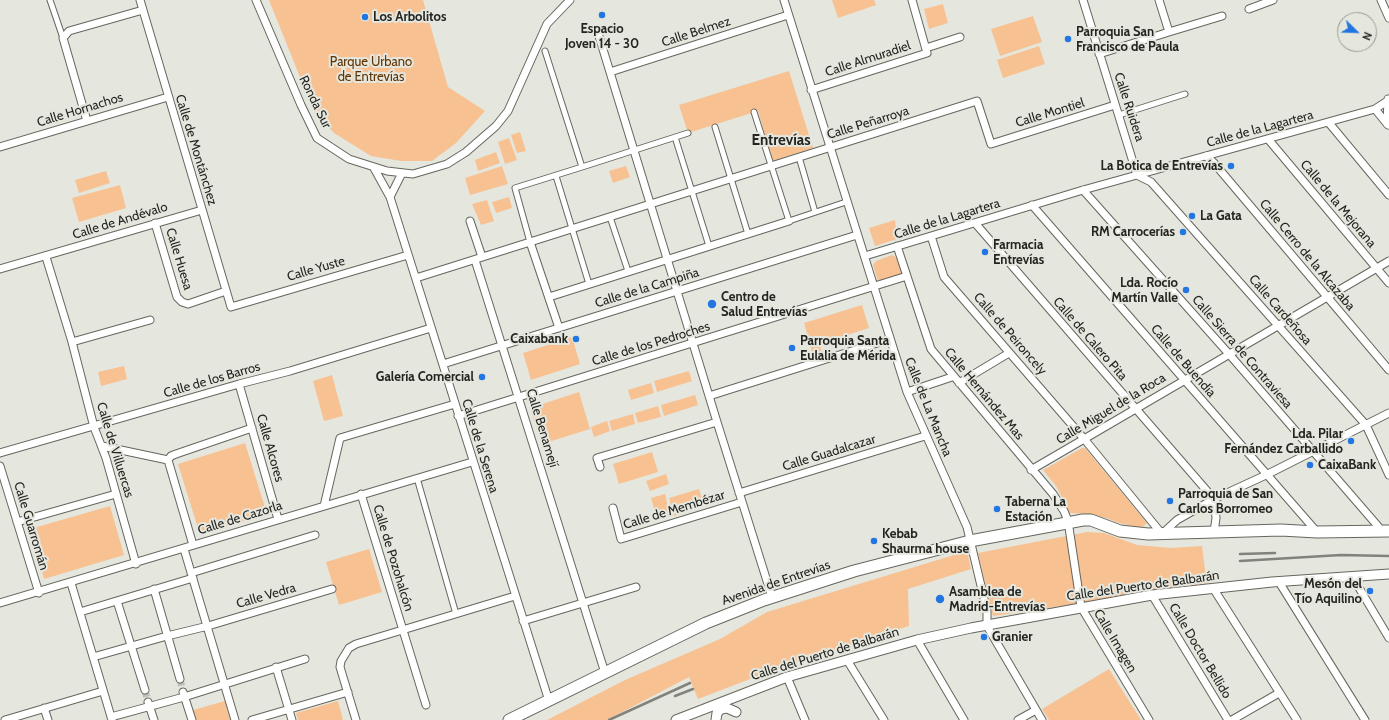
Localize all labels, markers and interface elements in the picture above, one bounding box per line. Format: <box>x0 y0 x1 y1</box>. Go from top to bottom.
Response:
place label: Los Arbolitos <box>373 9 446 25</box>
marker: Espacio Joven 14 - 30 <box>597 10 607 20</box>
marker: Los Arbolitos <box>360 12 370 22</box>
north arrow <box>1337 12 1377 52</box>
street label: Calle Belmez <box>660 14 732 50</box>
place label: Espacio Joven 14 - 30 <box>565 21 639 52</box>
place label: Parroquia San Francisco de Paula <box>1076 24 1179 55</box>
text: N <box>1359 30 1375 43</box>
marker: Parroquia San Francisco de Paula <box>1063 34 1073 44</box>
street label: Calle Almuradiel <box>823 38 913 80</box>
park label: Parque Urbano de Entrevías <box>330 54 412 85</box>
street label: Calle Ruidera <box>1111 71 1147 143</box>
street label: Ronda Sur <box>296 73 334 131</box>
street label: Calle Hornachos <box>35 90 125 130</box>
street label: Calle de Montánchez <box>172 93 220 207</box>
street label: Calle Montiel <box>1014 95 1086 131</box>
street label: Calle Peñarroya <box>825 103 911 143</box>
street label: Calle de la Lagartera <box>1205 107 1315 151</box>
district label: Entrevías <box>751 132 811 150</box>
street label: Calle de la Mejorana <box>1297 157 1379 251</box>
place label: La Botica de Entrevías <box>1100 158 1223 174</box>
marker: La Botica de Entrevías <box>1226 161 1236 171</box>
street label: Calle de la Lagartera <box>892 195 1002 243</box>
street label: Calle Cerro de la Alcazaba <box>1256 196 1358 314</box>
street label: Calle de Andévalo <box>71 199 169 243</box>
place label: La Gata <box>1200 208 1242 224</box>
marker: La Gata <box>1187 211 1197 221</box>
place label: RM Carrocerías <box>1091 224 1175 240</box>
street label: Calle Huesa <box>162 226 196 292</box>
marker: RM Carrocerías <box>1178 227 1188 237</box>
place label: Farmacia Entrevías <box>993 237 1044 268</box>
marker: Farmacia Entrevías <box>980 247 990 257</box>
street label: Calle Yuste <box>285 253 347 285</box>
street label: Calle de la Campiña <box>593 265 701 311</box>
street label: Calle Cardeñosa <box>1245 272 1315 348</box>
place label: Lda. Rocío Martín Valle <box>1111 275 1178 306</box>
marker: Lda. Rocío Martín Valle <box>1181 285 1191 295</box>
place label: Centro de Salud Entrevías <box>721 289 807 320</box>
street label: Calle de Peironcely <box>970 290 1050 378</box>
street label: Calle Sierra de Contraviesa <box>1189 292 1295 412</box>
street label: Calle de Calero Pita <box>1050 294 1130 384</box>
marker: Centro de Salud Entrevías <box>706 298 718 310</box>
street label: Calle de los Pedroches <box>590 319 712 369</box>
street label: Calle de Buendía <box>1147 321 1219 401</box>
place label: Caixabank <box>510 331 568 347</box>
place label: Parroquia Santa Eulalia de Mérida <box>800 333 896 364</box>
marker: Caixabank <box>571 334 581 344</box>
marker: Parroquia Santa Eulalia de Mérida <box>787 343 797 353</box>
street label: Calle Hernández Mas <box>941 345 1027 443</box>
street label: Calle de La Mancha <box>901 355 955 459</box>
street label: Calle de los Barros <box>162 359 262 401</box>
place label: Galería Comercial <box>376 369 474 385</box>
street label: Calle Miguel de la Roca <box>1053 370 1169 448</box>
marker: Galería Comercial <box>477 372 487 382</box>
street label: Calle Benamejí <box>523 387 561 469</box>
street label: Calle de la Serena <box>458 397 502 495</box>
street label: Calle de Villuercas <box>93 400 137 500</box>
street label: Calle Alcores <box>253 412 287 484</box>
place label: Lda. Pilar Fernández Carballido <box>1224 426 1343 457</box>
street label: Calle Guadalcazar <box>780 431 878 475</box>
marker: Lda. Pilar Fernández Carballido <box>1346 436 1356 446</box>
place label: CaixaBank <box>1318 457 1376 473</box>
marker: CaixaBank <box>1305 460 1315 470</box>
street label: Calle Guarromán <box>10 480 52 572</box>
place label: Parroquia de San Carlos Borromeo <box>1178 486 1273 517</box>
street label: Calle de Membézar <box>621 487 727 533</box>
place label: Taberna La Estación <box>1005 494 1066 525</box>
marker: Parroquia de San Carlos Borromeo <box>1165 496 1175 506</box>
street label: Calle de Cazorla <box>196 498 284 538</box>
street label: Calle de Pozohalcón <box>369 503 417 613</box>
marker: Taberna La Estación <box>992 504 1002 514</box>
place label: Kebab Shaurma house <box>882 526 969 557</box>
marker: Kebab Shaurma house <box>869 536 879 546</box>
street label: Avenida de Entrevías <box>720 557 832 609</box>
street label: Calle del Puerto de Balbarán <box>1066 568 1220 604</box>
place label: Mesón del Tío Aquilino <box>1295 576 1362 607</box>
street label: Calle Vedra <box>234 580 298 612</box>
place label: Asamblea de Madrid-Entrevías <box>949 584 1045 615</box>
marker: Mesón del Tío Aquilino <box>1365 586 1375 596</box>
marker: Asamblea de Madrid-Entrevías <box>934 593 946 605</box>
street label: Calle Doctor Bellido <box>1165 600 1235 702</box>
street label: Calle Imagen <box>1090 606 1140 676</box>
street label: Calle del Puerto de Balbarán <box>749 624 901 684</box>
place label: Granier <box>992 629 1033 645</box>
marker: Granier <box>979 632 989 642</box>

